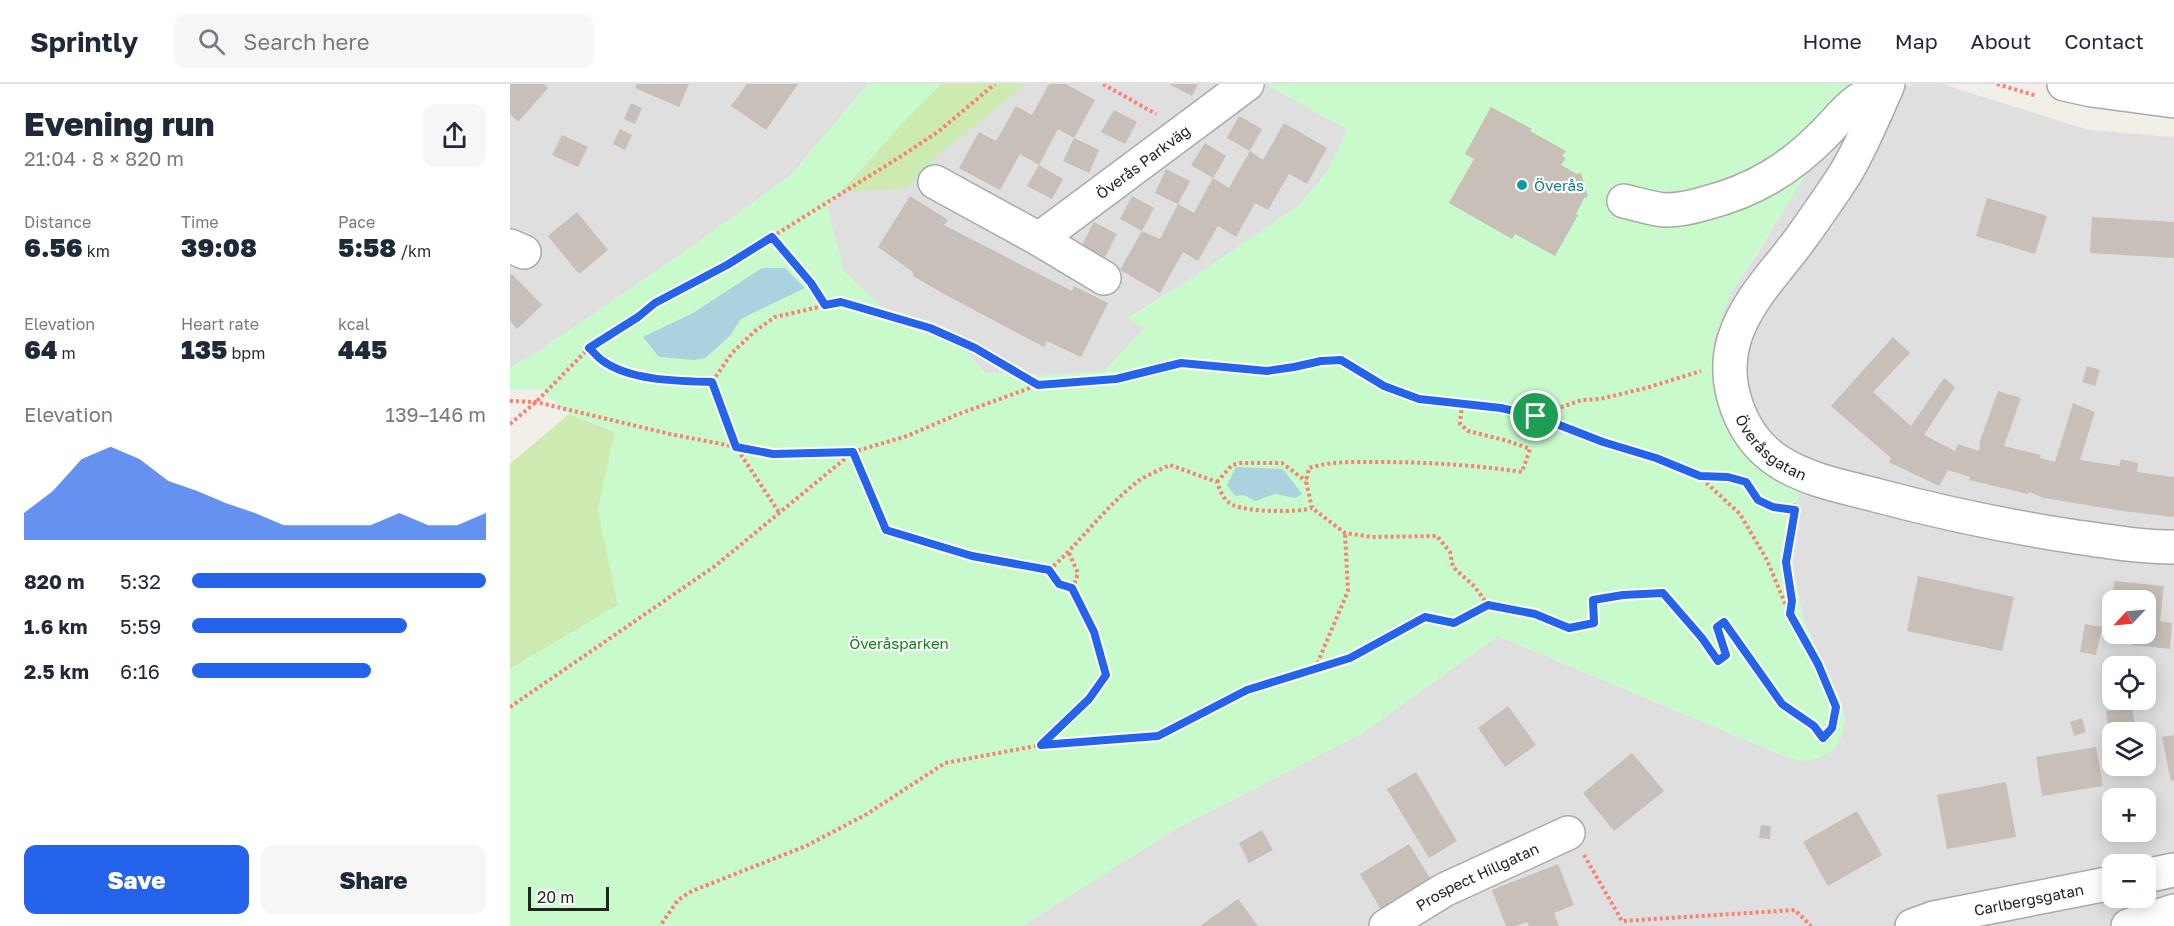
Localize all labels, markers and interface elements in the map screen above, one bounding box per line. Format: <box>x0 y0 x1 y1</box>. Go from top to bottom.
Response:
search box <box>174 14 594 68</box>
text: Sprintly <box>30 25 138 58</box>
icon: search <box>195 25 228 58</box>
text: Search here <box>243 28 369 55</box>
text: Home <box>1802 28 1862 54</box>
text: Map <box>1895 28 1938 54</box>
text: About <box>1971 28 2031 54</box>
text: Contact <box>2064 28 2144 54</box>
text: Evening run <box>24 104 215 143</box>
button: share <box>423 104 486 167</box>
street label: Överås Parkväg <box>1092 121 1193 202</box>
text: 21:04 · 8 × 820 m <box>24 146 184 170</box>
place label: Överås <box>1534 176 1584 194</box>
marker: Överås <box>1515 178 1529 192</box>
text: Distance <box>24 212 91 232</box>
text: Time <box>181 212 219 232</box>
text: Pace <box>338 212 375 232</box>
text: 6.56 <box>24 232 83 263</box>
text: 39:08 <box>181 232 257 263</box>
text: 5:58 <box>338 232 396 263</box>
text: km <box>83 241 110 261</box>
text: /km <box>396 241 431 261</box>
text: Elevation <box>24 314 95 334</box>
text: Heart rate <box>181 314 259 334</box>
text: kcal <box>338 314 370 334</box>
text: 64 <box>24 334 57 365</box>
text: 135 <box>181 334 228 365</box>
text: 445 <box>338 334 387 365</box>
text: m <box>57 343 76 363</box>
text: bpm <box>228 343 265 363</box>
pin <box>1510 390 1561 441</box>
icon: arrive <box>1519 399 1552 432</box>
text: Elevation <box>24 402 113 426</box>
text: 139–146 m <box>385 402 486 426</box>
street label: Överåsgatan <box>1732 411 1809 484</box>
text: 820 m <box>24 569 85 593</box>
text: 5:32 <box>120 569 161 593</box>
north arrow <box>2102 590 2156 644</box>
map controls <box>2102 590 2156 908</box>
text: 1.6 km <box>24 614 88 638</box>
text: 5:59 <box>120 614 161 638</box>
park label: Överåsparken <box>849 634 949 652</box>
button: locate <box>2102 656 2156 710</box>
text: 2.5 km <box>24 659 89 683</box>
text: 6:16 <box>120 659 160 683</box>
button: layers <box>2102 722 2156 776</box>
button: + <box>2102 788 2156 842</box>
street label: Prospect Hillgatan <box>1412 839 1541 914</box>
button: Save <box>24 845 249 914</box>
button: Share <box>261 845 486 914</box>
button: − <box>2102 854 2156 908</box>
street label: Carlbergsgatan <box>1972 880 2085 919</box>
scale bar <box>528 884 609 912</box>
text: 20 m <box>537 887 574 907</box>

